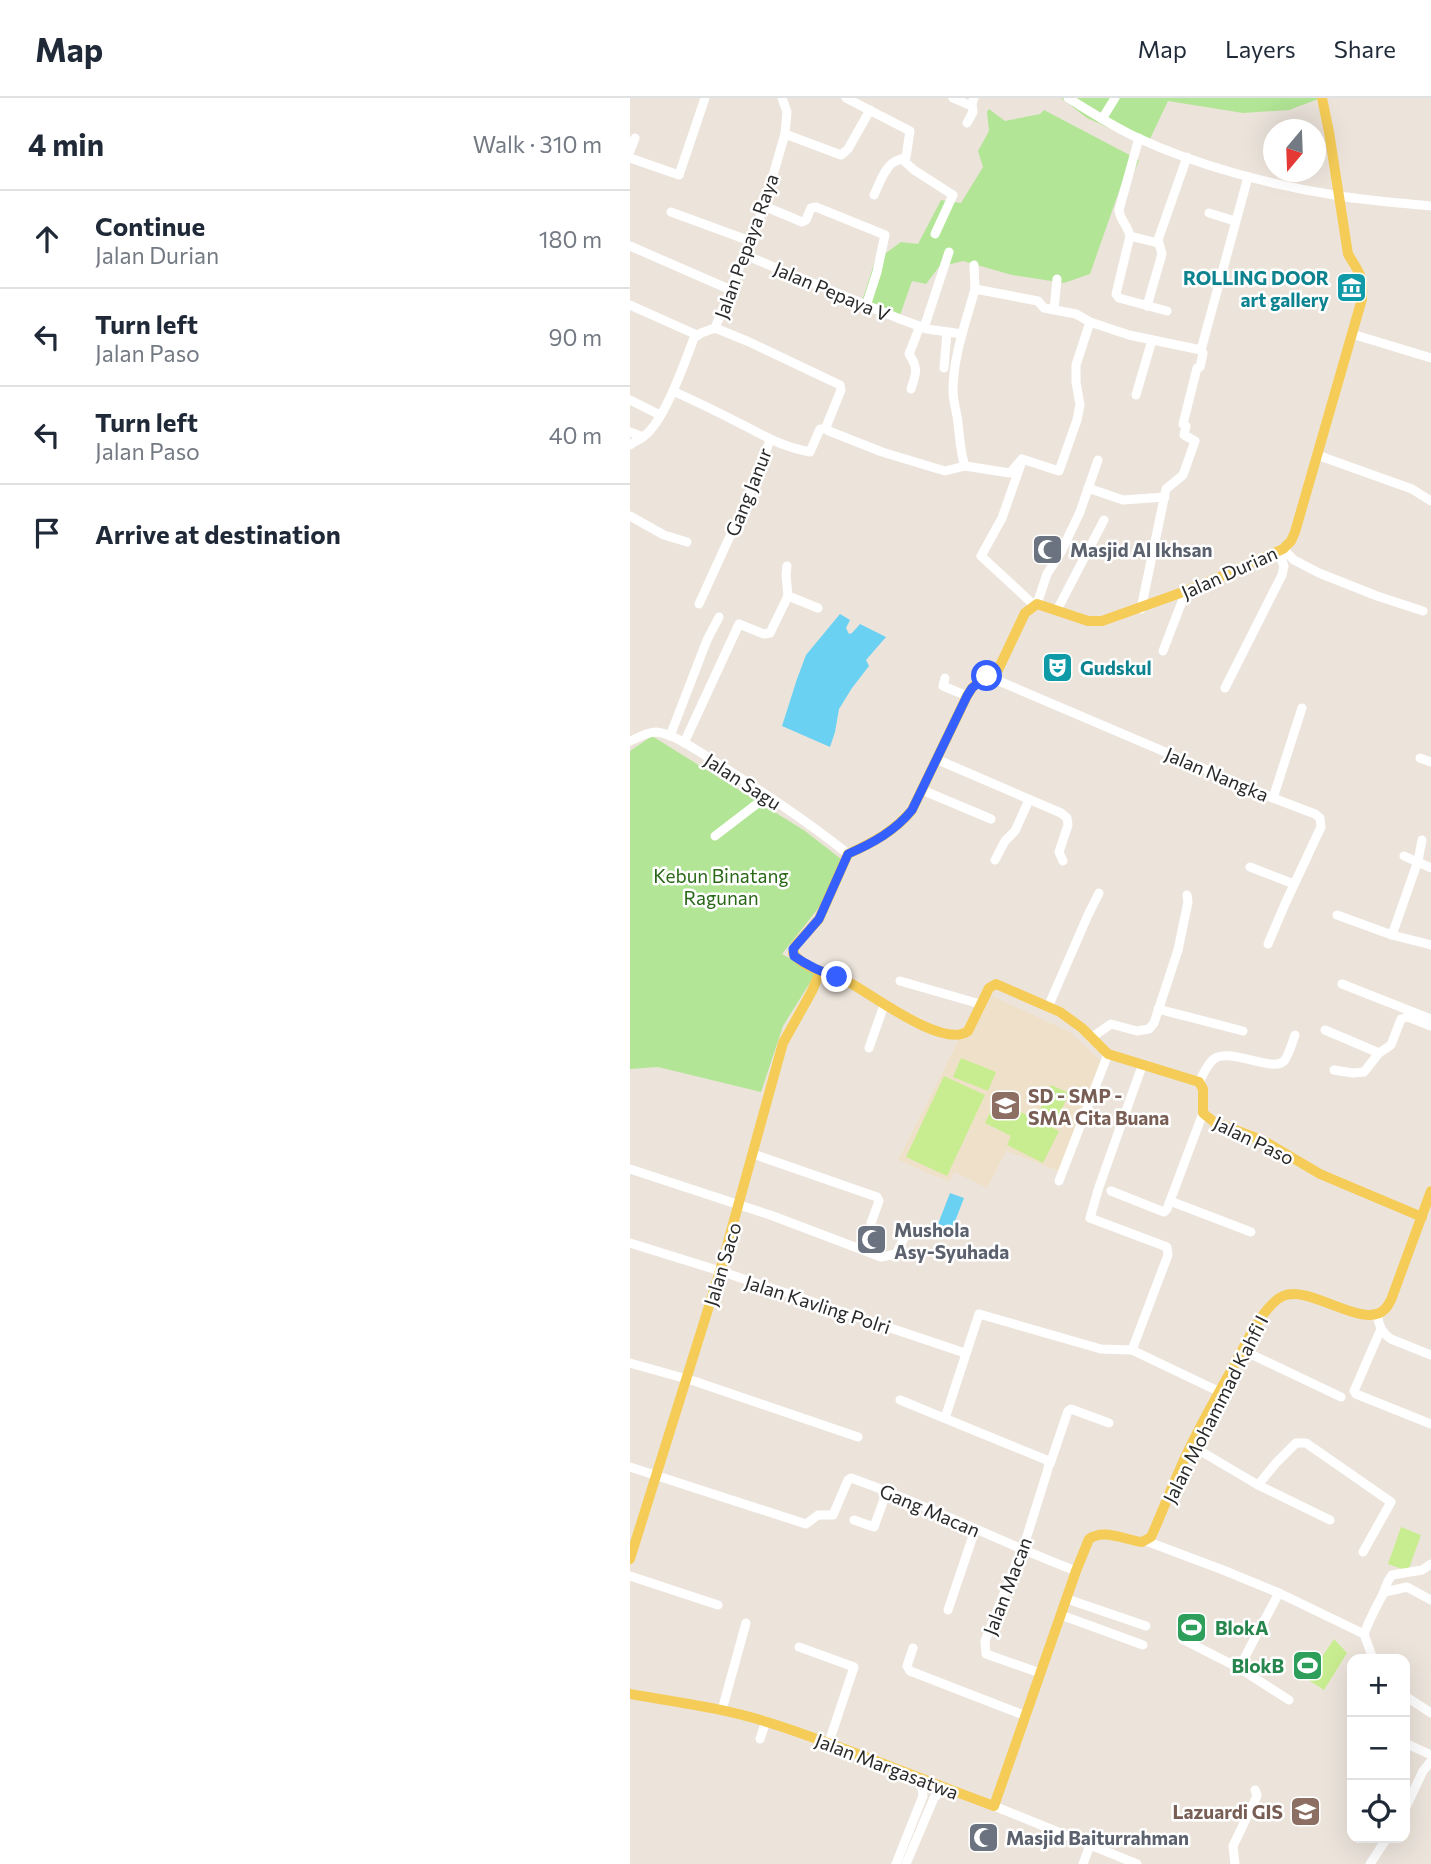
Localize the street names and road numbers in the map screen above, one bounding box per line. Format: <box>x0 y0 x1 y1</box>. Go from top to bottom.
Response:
street label: Jalan Pepaya Raya <box>709 170 783 322</box>
street label: Jalan Pepaya V <box>771 256 893 326</box>
street label: Gang Janur <box>720 444 776 540</box>
street label: Jalan Durian <box>1177 541 1281 603</box>
street label: Jalan Nangka <box>1162 742 1272 806</box>
street label: Jalan Sagu <box>700 748 786 814</box>
street label: Jalan Paso <box>1210 1111 1298 1169</box>
street label: Jalan Saco <box>698 1219 746 1309</box>
street label: Jalan Kavling Polri <box>742 1270 894 1338</box>
street label: Jalan Mohammad Kahfi I <box>1158 1311 1272 1507</box>
street label: Gang Macan <box>876 1479 984 1541</box>
street label: Jalan Macan <box>978 1534 1036 1638</box>
street label: Jalan Margasatwa <box>812 1728 962 1804</box>

